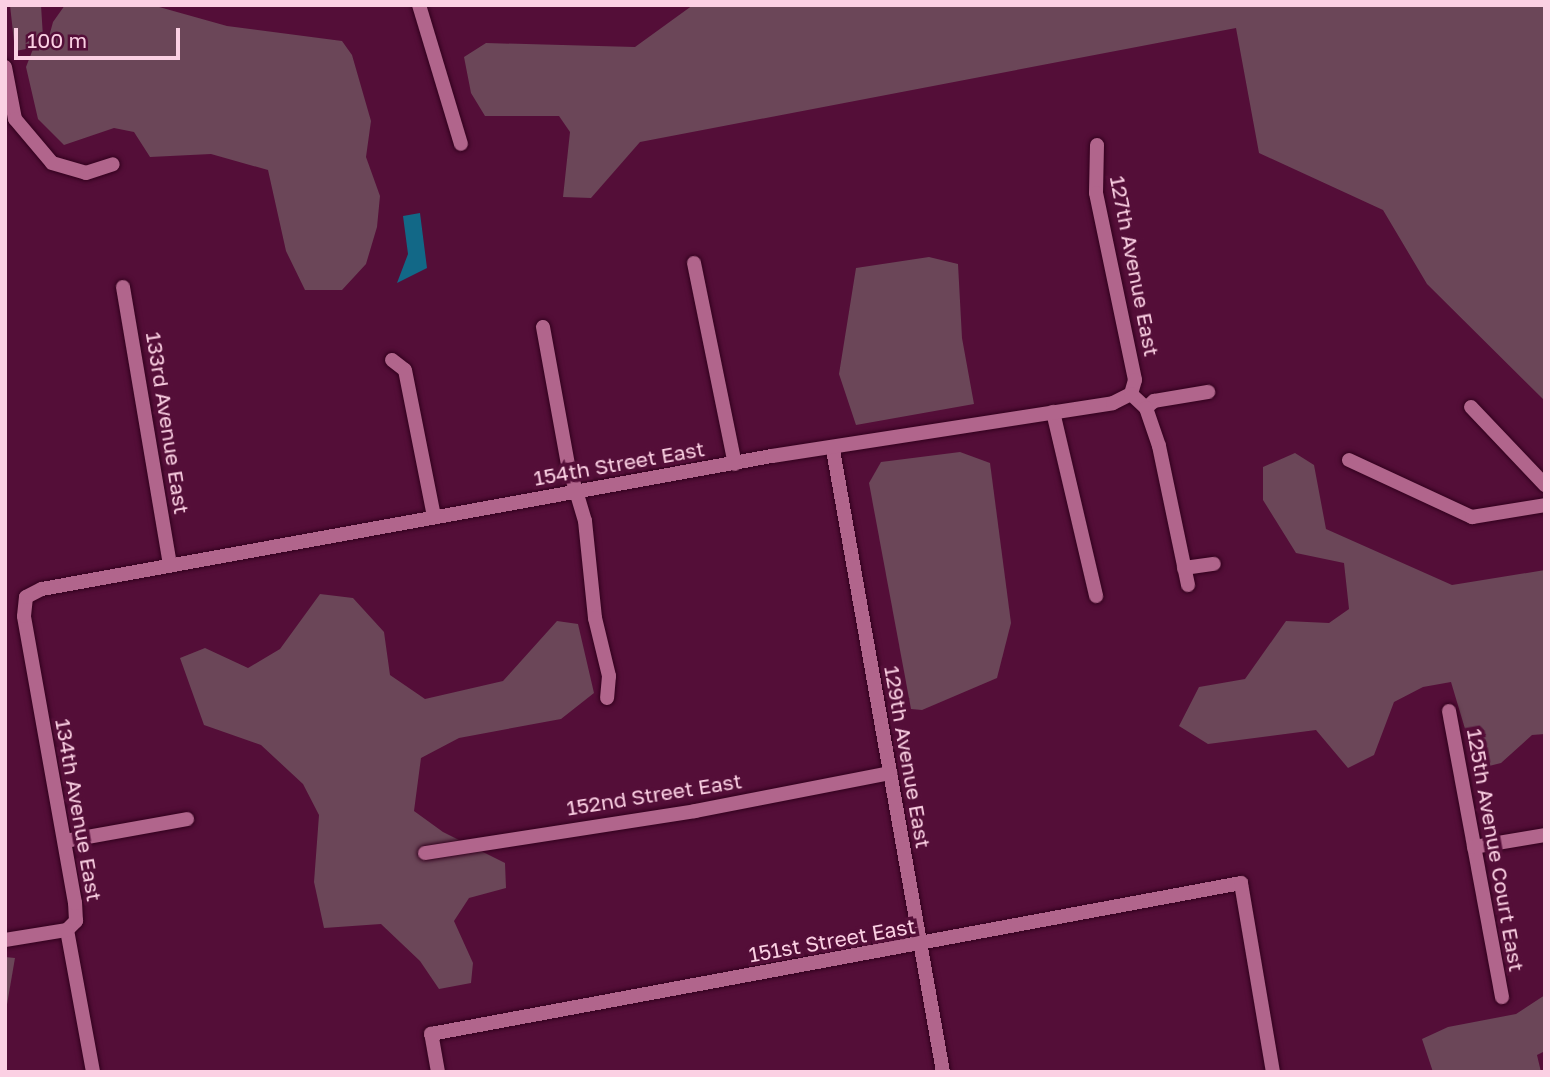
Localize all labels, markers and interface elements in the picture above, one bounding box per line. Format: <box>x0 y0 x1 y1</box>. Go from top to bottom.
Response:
scale bar <box>18 14 184 58</box>
text: 100 m <box>27 27 87 53</box>
street label: 127th Avenue East <box>1105 174 1165 358</box>
street label: 133rd Avenue East <box>141 330 195 516</box>
street label: 154th Street East <box>532 436 706 490</box>
street label: 129th Avenue East <box>880 664 936 850</box>
street label: 134th Avenue East <box>51 717 107 903</box>
street label: 125th Avenue Court East <box>1462 727 1530 973</box>
street label: 152nd Street East <box>565 768 743 820</box>
street label: 151st Street East <box>747 913 917 967</box>

